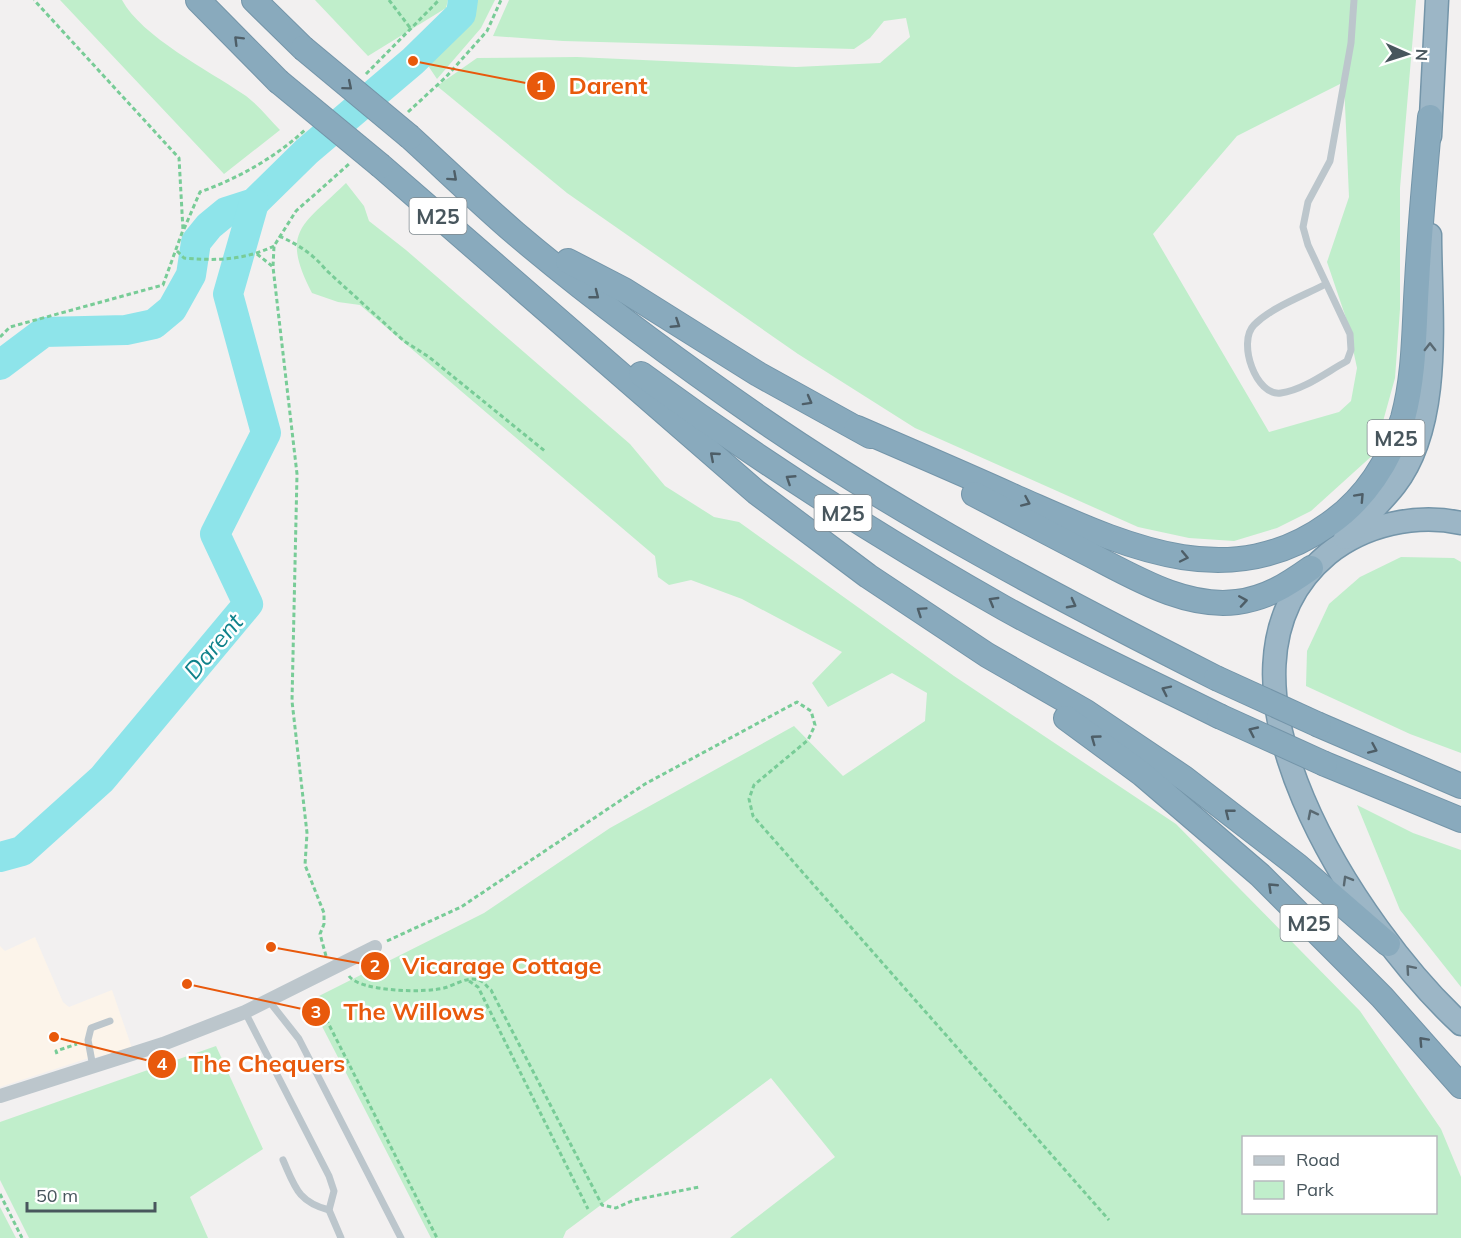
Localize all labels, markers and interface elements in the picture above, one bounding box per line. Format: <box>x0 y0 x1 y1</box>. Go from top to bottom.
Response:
north arrow <box>1377 24 1437 84</box>
one-way arrow <box>234 37 245 47</box>
text: N <box>1412 48 1432 61</box>
callout: Darent <box>526 65 660 107</box>
text: Darent <box>568 70 648 100</box>
text: 1 <box>536 74 546 97</box>
one-way arrow <box>341 78 352 89</box>
one-way arrow <box>447 170 457 181</box>
road number: M25 <box>410 198 466 234</box>
one-way arrow <box>588 288 599 299</box>
one-way arrow <box>670 316 680 328</box>
one-way arrow <box>1424 342 1436 351</box>
one-way arrow <box>801 394 812 405</box>
road number: M25 <box>1368 420 1424 456</box>
one-way arrow <box>710 453 721 464</box>
one-way arrow <box>786 474 796 486</box>
one-way arrow <box>1353 493 1364 504</box>
one-way arrow <box>1020 494 1031 506</box>
road number: M25 <box>814 495 872 531</box>
one-way arrow <box>1178 550 1188 563</box>
one-way arrow <box>1239 595 1248 607</box>
one-way arrow <box>988 597 999 609</box>
one-way arrow <box>1066 597 1076 608</box>
water label: Darent <box>177 607 249 685</box>
one-way arrow <box>916 607 927 618</box>
one-way arrow <box>1162 686 1173 697</box>
one-way arrow <box>1248 727 1259 739</box>
one-way arrow <box>1091 735 1102 746</box>
one-way arrow <box>1366 742 1377 754</box>
one-way arrow <box>1225 810 1236 821</box>
one-way arrow <box>1308 810 1319 821</box>
one-way arrow <box>1342 876 1354 886</box>
one-way arrow <box>1268 883 1279 894</box>
road number: M25 <box>1280 905 1338 941</box>
callout: Vicarage Cottage <box>360 945 614 987</box>
text: Vicarage Cottage <box>401 950 602 980</box>
text: 2 <box>370 954 380 977</box>
one-way arrow <box>1406 965 1417 976</box>
callout: The Willows <box>301 991 497 1033</box>
text: The Willows <box>343 996 485 1026</box>
text: 3 <box>311 1000 321 1023</box>
one-way arrow <box>1419 1038 1430 1048</box>
callout: The Chequers <box>147 1043 358 1085</box>
text: The Chequers <box>189 1048 345 1078</box>
text: 4 <box>157 1052 168 1075</box>
legend <box>1242 1136 1437 1214</box>
text: Road <box>1296 1148 1340 1171</box>
scale bar <box>27 1175 154 1213</box>
text: Park <box>1296 1178 1335 1201</box>
text: 50 m <box>36 1184 78 1207</box>

